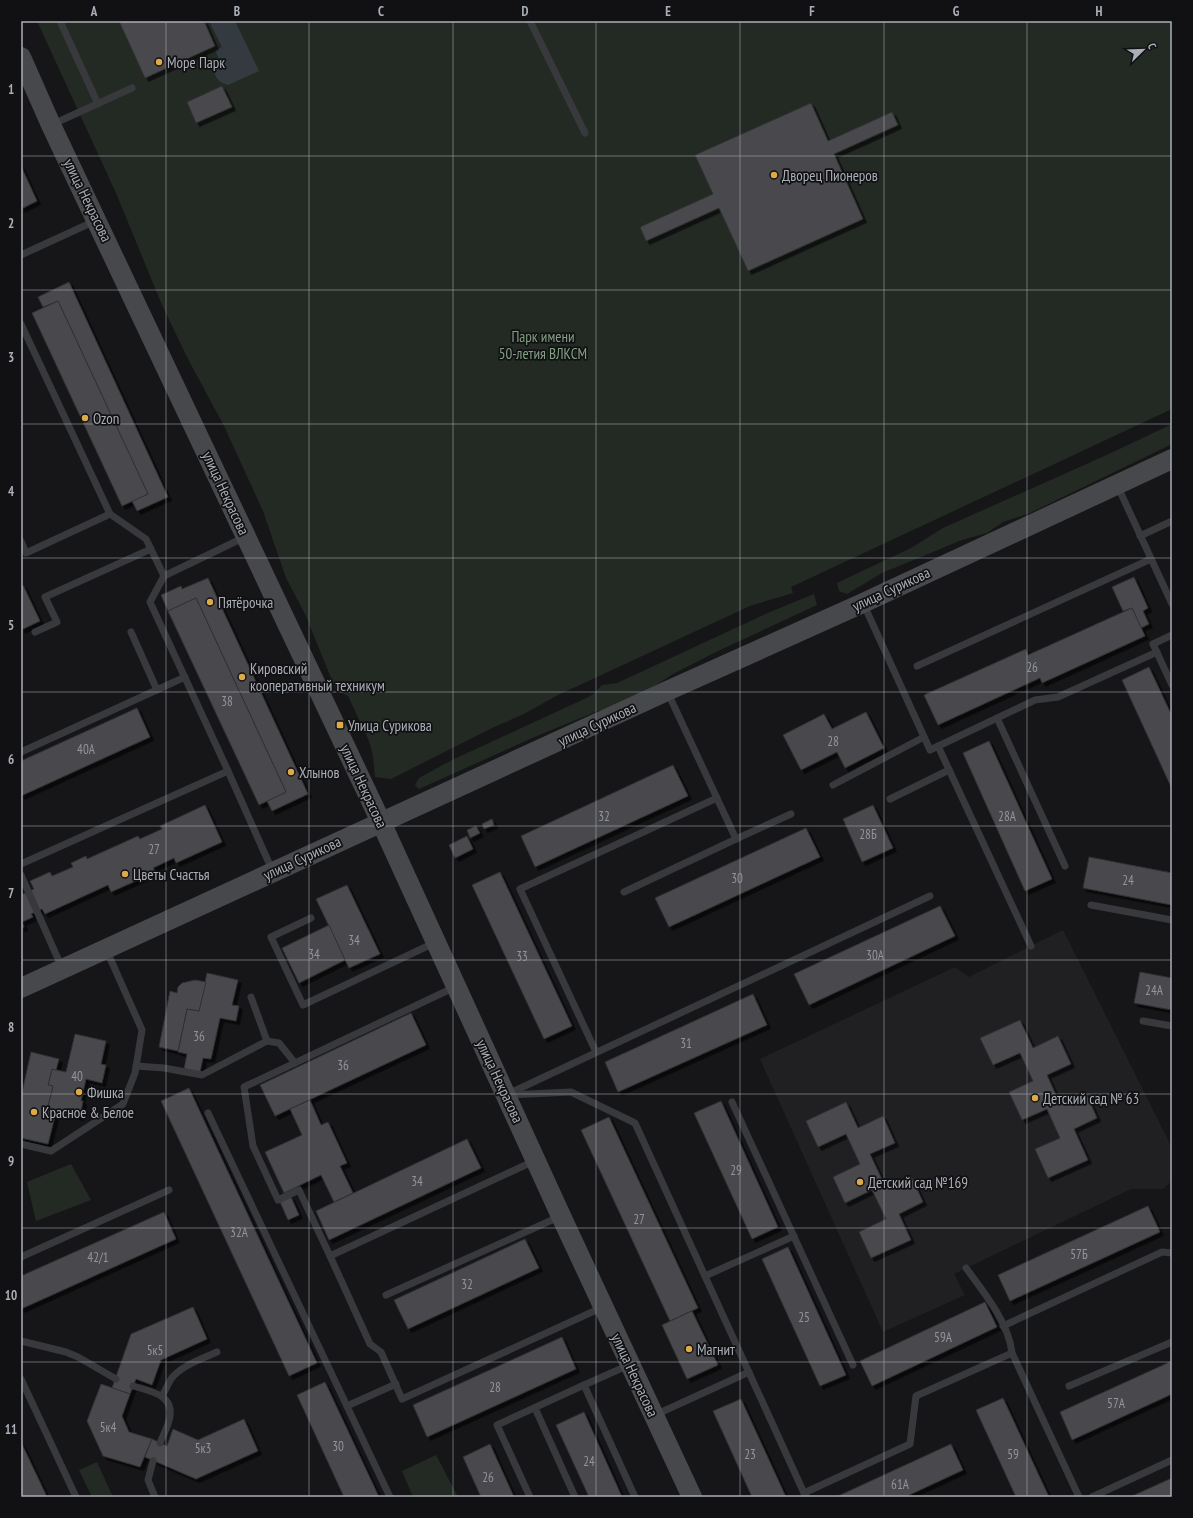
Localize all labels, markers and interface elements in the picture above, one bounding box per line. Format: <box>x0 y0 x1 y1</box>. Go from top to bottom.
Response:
text: A <box>90 3 98 20</box>
text: B <box>234 3 240 20</box>
text: C <box>378 3 384 20</box>
text: D <box>522 3 529 20</box>
text: E <box>665 3 671 20</box>
text: F <box>809 3 815 20</box>
text: G <box>953 3 960 20</box>
text: H <box>1096 3 1103 20</box>
north arrow <box>1123 30 1163 70</box>
text: С <box>1145 41 1160 51</box>
place label: Море Парк <box>167 53 225 72</box>
marker: Море Парк <box>154 57 164 67</box>
text: 1 <box>8 81 14 98</box>
street label: улица Некрасова <box>60 155 116 245</box>
place label: Дворец Пионеров <box>782 166 878 185</box>
marker: Дворец Пионеров <box>769 170 779 180</box>
text: 2 <box>8 215 14 232</box>
park label: Парк имени 50-летия ВЛКСМ <box>499 327 587 363</box>
text: 3 <box>8 349 14 366</box>
place label: Ozon <box>93 409 119 428</box>
marker: Ozon <box>80 413 90 423</box>
street label: улица Некрасова <box>198 448 254 538</box>
text: 4 <box>8 483 15 500</box>
street label: улица Сурикова <box>849 563 933 615</box>
place label: Пятёрочка <box>218 593 273 612</box>
marker: Пятёрочка <box>205 597 215 607</box>
text: 5 <box>8 617 14 634</box>
place label: Кировский кооперативный техникум <box>250 659 385 695</box>
house number: 26 <box>1026 659 1038 676</box>
marker: Кировский кооперативный техникум <box>237 672 247 682</box>
house number: 38 <box>221 693 233 710</box>
street label: улица Сурикова <box>555 698 639 750</box>
place label: Улица Сурикова <box>348 716 432 735</box>
marker: Улица Сурикова <box>335 720 345 730</box>
house number: 28 <box>827 733 839 750</box>
house number: 40А <box>77 741 96 758</box>
street label: улица Некрасова <box>336 741 392 831</box>
text: 6 <box>8 751 14 768</box>
place label: Хлынов <box>299 763 339 782</box>
marker: Хлынов <box>286 767 296 777</box>
house number: 32 <box>598 808 610 825</box>
house number: 28А <box>998 808 1017 825</box>
house number: 28Б <box>859 826 877 843</box>
street label: улица Сурикова <box>260 832 344 884</box>
house number: 27 <box>148 841 160 858</box>
place label: Цветы Счастья <box>133 865 210 884</box>
marker: Цветы Счастья <box>120 869 130 879</box>
house number: 30 <box>731 870 743 887</box>
house number: 24 <box>1122 872 1134 889</box>
text: 7 <box>8 885 14 902</box>
house number: 34 <box>348 932 360 949</box>
house number: 34 <box>308 946 320 963</box>
house number: 30А <box>866 947 885 964</box>
house number: 33 <box>516 948 528 965</box>
house number: 24А <box>1145 982 1164 999</box>
text: 8 <box>8 1019 14 1036</box>
house number: 36 <box>193 1028 205 1045</box>
house number: 31 <box>680 1035 692 1052</box>
street label: улица Некрасова <box>472 1036 528 1126</box>
house number: 36 <box>337 1057 349 1074</box>
house number: 40 <box>71 1068 83 1085</box>
place label: Фишка <box>87 1083 124 1102</box>
marker: Фишка <box>74 1087 84 1097</box>
place label: Детский сад № 63 <box>1043 1089 1139 1108</box>
marker: Детский сад № 63 <box>1030 1093 1040 1103</box>
place label: Красное & Белое <box>42 1103 134 1122</box>
marker: Красное & Белое <box>29 1107 39 1117</box>
text: 9 <box>8 1153 14 1170</box>
house number: 29 <box>730 1162 742 1179</box>
house number: 34 <box>411 1173 423 1190</box>
place label: Детский сад №169 <box>868 1173 968 1192</box>
marker: Детский сад №169 <box>855 1177 865 1187</box>
house number: 27 <box>633 1211 645 1228</box>
house number: 32А <box>230 1224 249 1241</box>
house number: 57Б <box>1070 1246 1088 1263</box>
house number: 42/1 <box>87 1249 109 1266</box>
house number: 32 <box>461 1276 473 1293</box>
text: 10 <box>5 1287 17 1304</box>
house number: 25 <box>798 1309 810 1326</box>
house number: 59А <box>934 1329 953 1346</box>
street label: улица Некрасова <box>607 1330 663 1420</box>
place label: Магнит <box>697 1340 735 1359</box>
house number: 5к5 <box>147 1342 163 1359</box>
marker: Магнит <box>684 1344 694 1354</box>
house number: 28 <box>489 1379 501 1396</box>
house number: 57А <box>1107 1395 1126 1412</box>
house number: 5к4 <box>100 1419 117 1436</box>
text: 11 <box>5 1421 17 1438</box>
house number: 30 <box>332 1438 344 1455</box>
house number: 5к3 <box>195 1440 212 1457</box>
house number: 23 <box>744 1446 756 1463</box>
house number: 59 <box>1007 1446 1019 1463</box>
house number: 24 <box>583 1453 595 1470</box>
house number: 26 <box>482 1469 494 1486</box>
house number: 61А <box>891 1476 910 1493</box>

